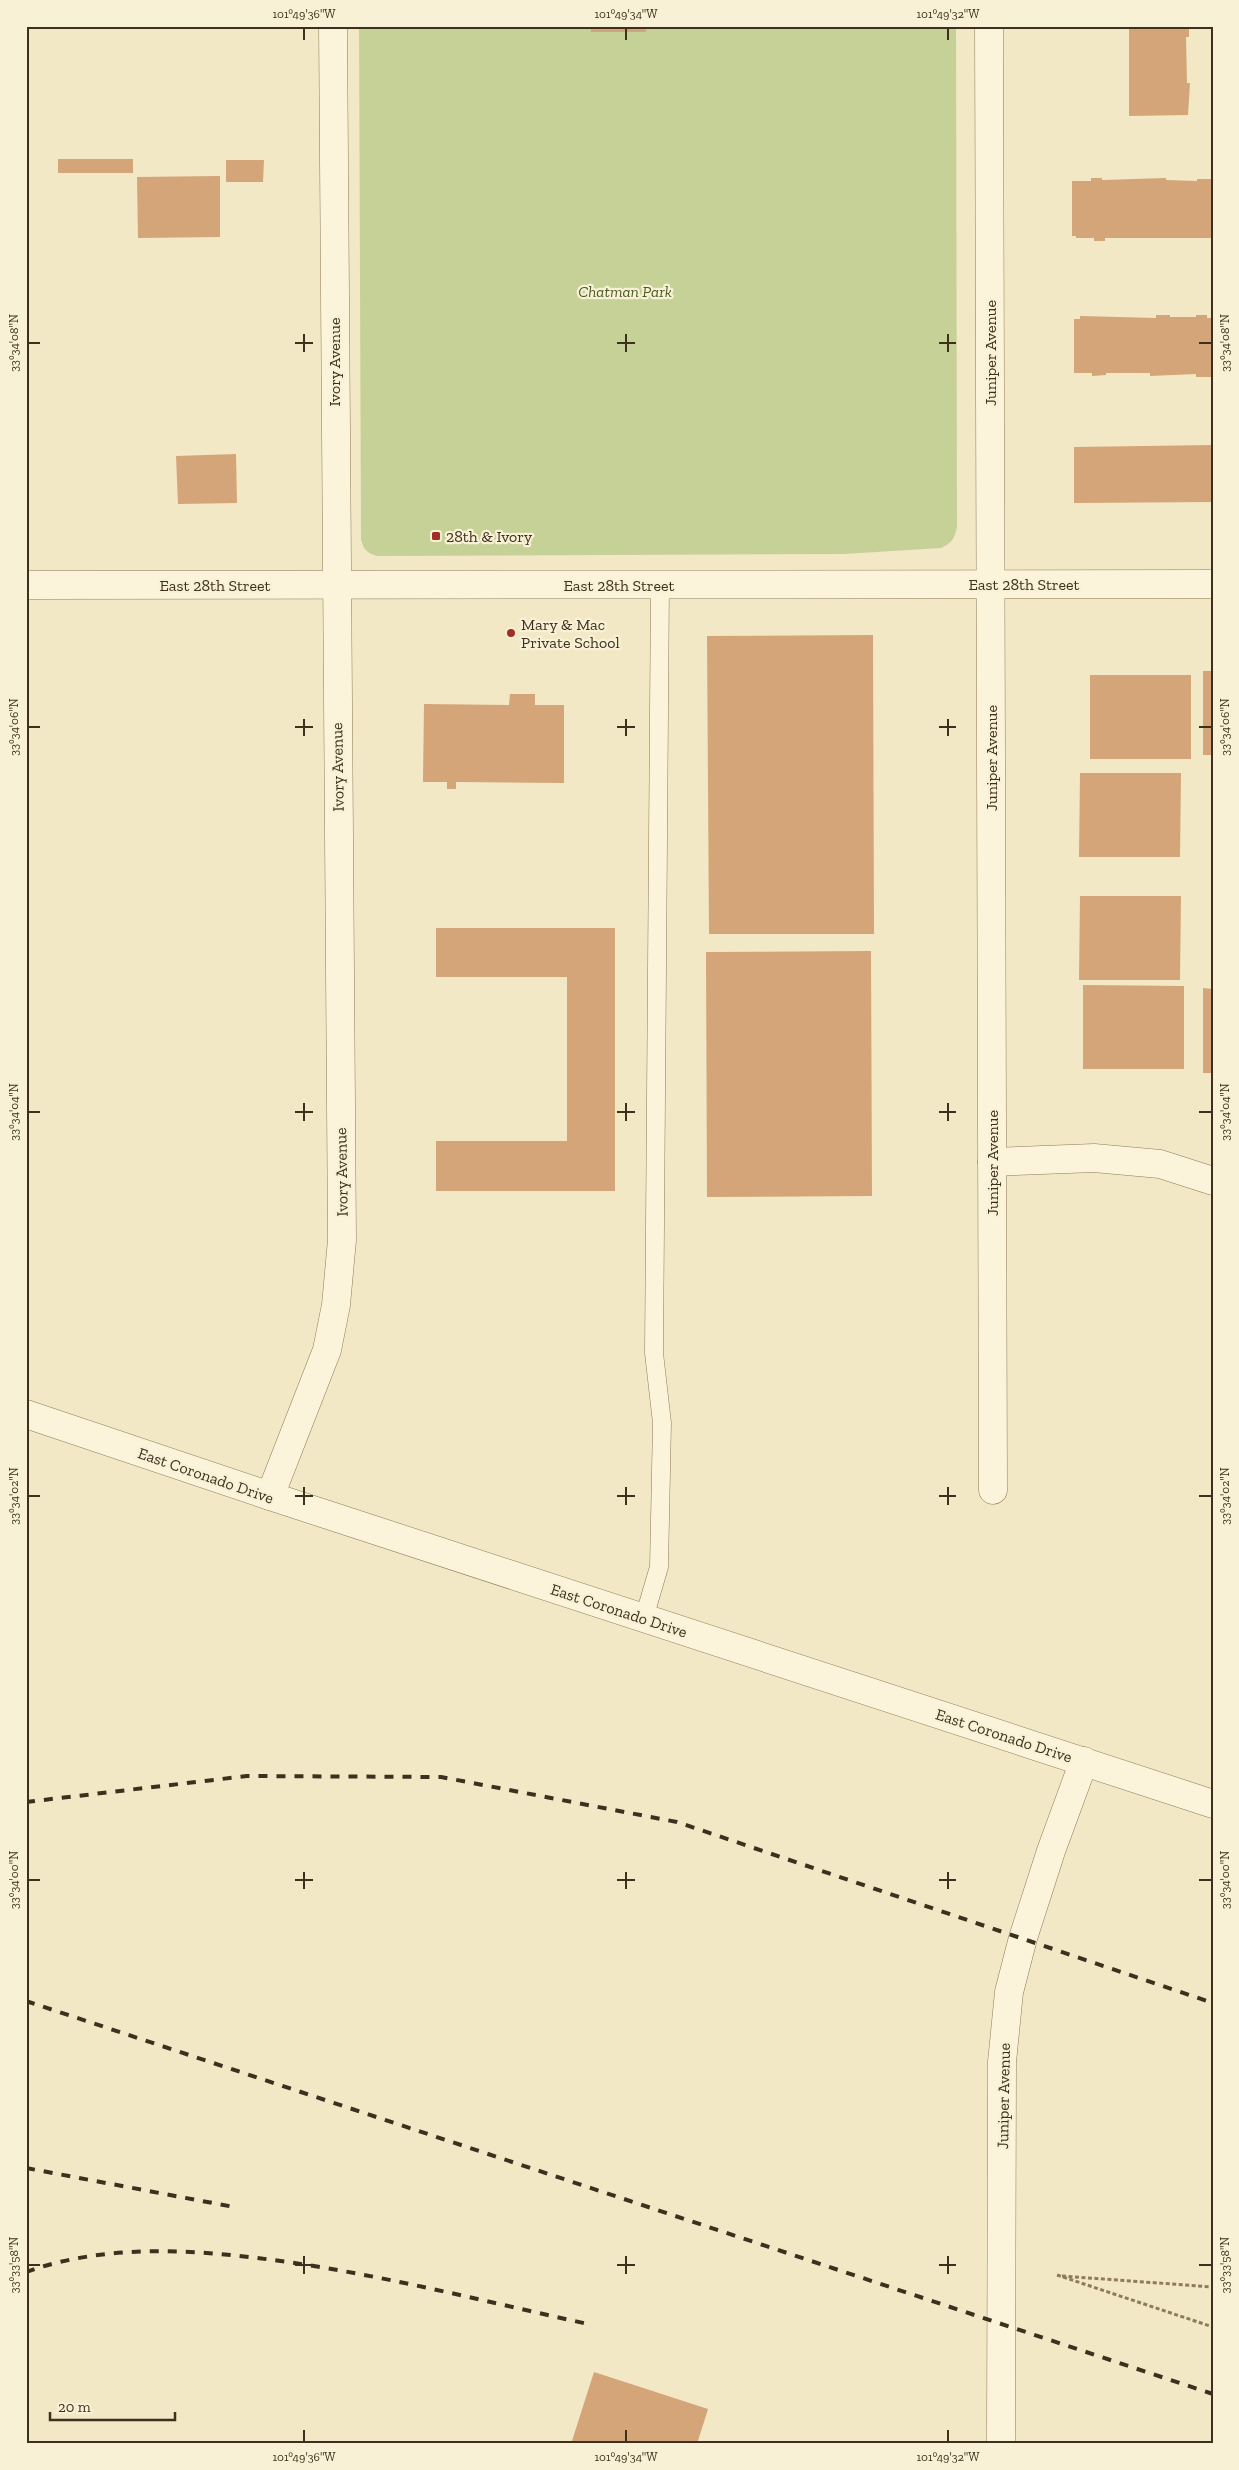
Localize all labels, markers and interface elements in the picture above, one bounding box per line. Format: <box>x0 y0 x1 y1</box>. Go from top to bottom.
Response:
text: 101°49'36"W <box>272 7 336 21</box>
text: 101°49'34"W <box>594 7 658 21</box>
text: 101°49'32"W <box>916 7 980 21</box>
park label: Chatman Park <box>578 282 672 301</box>
street label: Juniper Avenue <box>981 300 1000 406</box>
text: 33°34'08"N <box>7 314 21 372</box>
text: 33°34'08"N <box>1218 314 1232 372</box>
street label: Ivory Avenue <box>325 317 344 407</box>
place label: 28th & Ivory <box>446 527 533 546</box>
marker: 28th & Ivory <box>430 530 442 542</box>
street label: East 28th Street <box>968 575 1080 594</box>
street label: East 28th Street <box>159 576 271 595</box>
street label: East 28th Street <box>563 576 675 595</box>
place label: Mary & Mac Private School <box>521 615 620 652</box>
marker: Mary & Mac Private School <box>505 627 517 639</box>
text: 33°34'06"N <box>7 698 21 756</box>
text: 33°34'06"N <box>1218 698 1232 756</box>
street label: Juniper Avenue <box>982 705 1001 811</box>
street label: Ivory Avenue <box>327 722 348 812</box>
text: 33°34'04"N <box>7 1083 21 1141</box>
text: 33°34'04"N <box>1218 1083 1232 1141</box>
street label: Juniper Avenue <box>983 1110 1002 1216</box>
street label: Ivory Avenue <box>331 1127 352 1217</box>
street label: East Coronado Drive <box>135 1443 276 1508</box>
text: 33°34'02"N <box>7 1467 21 1525</box>
text: 33°34'02"N <box>1218 1467 1232 1525</box>
street label: East Coronado Drive <box>548 1579 689 1642</box>
street label: East Coronado Drive <box>933 1704 1074 1767</box>
text: 33°34'00"N <box>7 1851 21 1909</box>
text: 33°34'00"N <box>1218 1851 1232 1909</box>
street label: Juniper Avenue <box>993 2043 1014 2149</box>
text: 33°33'58"N <box>7 2237 21 2293</box>
text: 33°33'58"N <box>1218 2237 1232 2293</box>
scale bar <box>50 2390 175 2422</box>
text: 20 m <box>58 2398 91 2416</box>
text: 101°49'36"W <box>272 2450 336 2464</box>
text: 101°49'34"W <box>594 2450 658 2464</box>
text: 101°49'32"W <box>916 2450 980 2464</box>

